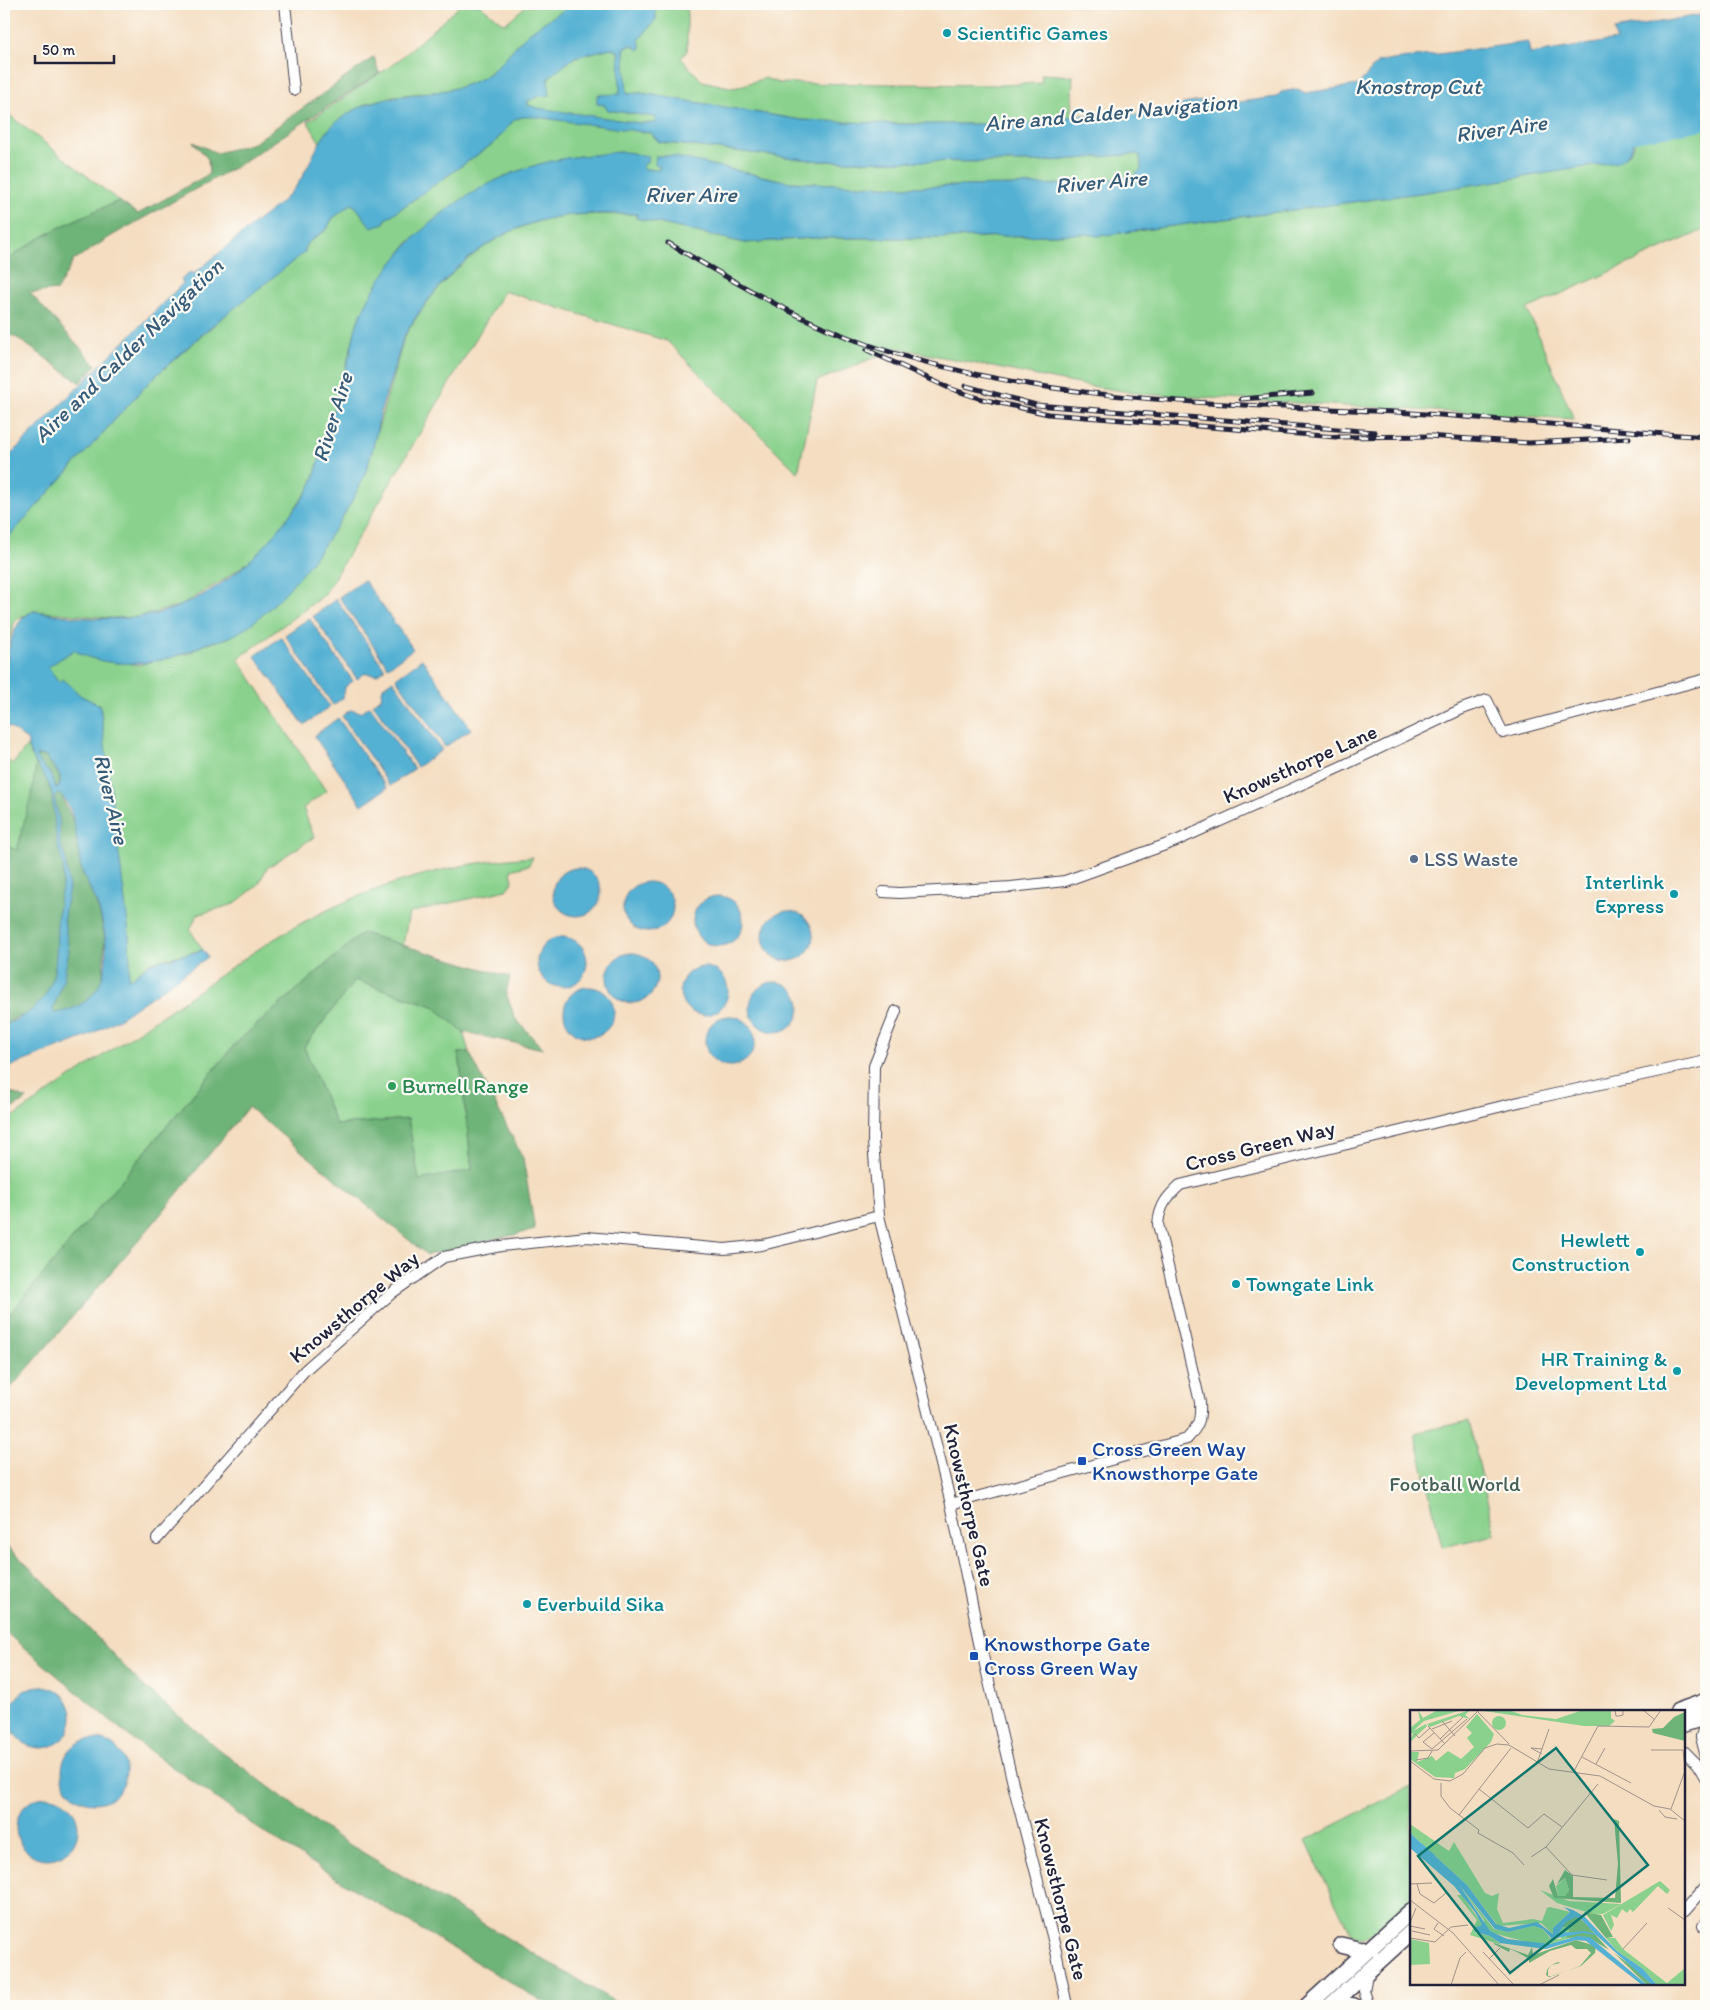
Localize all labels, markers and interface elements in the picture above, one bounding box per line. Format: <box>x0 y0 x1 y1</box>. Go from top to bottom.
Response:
place label: Scientific Games <box>957 20 1108 45</box>
marker: Scientific Games <box>941 27 953 39</box>
scale bar <box>35 32 114 64</box>
text: 50 m <box>42 41 75 59</box>
water label: Knostrop Cut <box>1355 73 1483 100</box>
water label: Aire and Calder Navigation <box>984 88 1239 137</box>
water label: River Aire <box>1454 109 1550 148</box>
water label: River Aire <box>1054 164 1149 199</box>
water label: River Aire <box>645 181 738 208</box>
water label: Aire and Calder Navigation <box>28 252 229 448</box>
water label: River Aire <box>306 368 359 465</box>
street label: Knowsthorpe Lane <box>1219 718 1381 809</box>
water label: River Aire <box>88 751 135 848</box>
place label: LSS Waste <box>1424 846 1518 871</box>
marker: LSS Waste <box>1408 853 1420 865</box>
place label: Interlink Express <box>1585 869 1664 918</box>
marker: Interlink Express <box>1668 888 1680 900</box>
place label: Burnell Range <box>402 1073 529 1098</box>
marker: Burnell Range <box>386 1080 398 1092</box>
street label: Cross Green Way <box>1182 1115 1337 1176</box>
place label: Hewlett Construction <box>1511 1227 1630 1276</box>
street label: Knowsthorpe Way <box>284 1245 424 1368</box>
marker: Hewlett Construction <box>1634 1246 1646 1258</box>
place label: Towngate Link <box>1246 1271 1374 1296</box>
marker: Towngate Link <box>1230 1278 1242 1290</box>
place label: HR Training & Development Ltd <box>1514 1346 1667 1395</box>
marker: HR Training & Development Ltd <box>1671 1365 1683 1377</box>
street label: Knowsthorpe Gate <box>939 1421 1000 1589</box>
place label: Cross Green Way Knowsthorpe Gate <box>1092 1436 1258 1485</box>
marker: Cross Green Way Knowsthorpe Gate <box>1076 1455 1088 1467</box>
park label: Football World <box>1389 1471 1521 1496</box>
place label: Everbuild Sika <box>537 1591 664 1616</box>
marker: Everbuild Sika <box>521 1598 533 1610</box>
place label: Knowsthorpe Gate Cross Green Way <box>984 1631 1150 1680</box>
marker: Knowsthorpe Gate Cross Green Way <box>968 1650 980 1662</box>
inset map <box>1410 1710 1685 1985</box>
street label: Knowsthorpe Gate <box>1029 1815 1094 1983</box>

